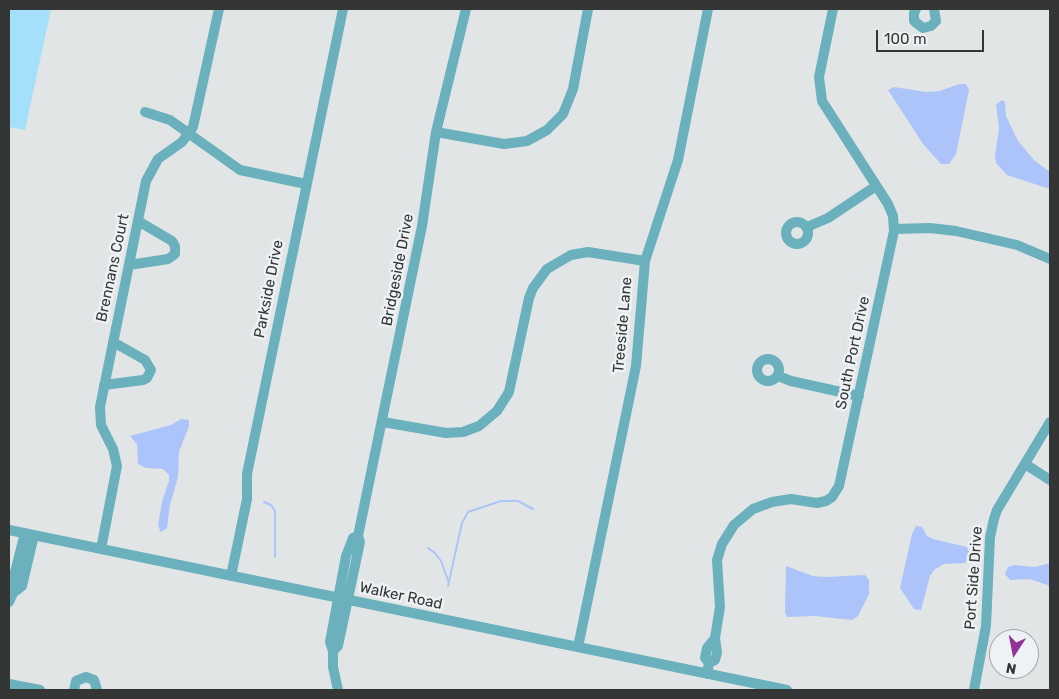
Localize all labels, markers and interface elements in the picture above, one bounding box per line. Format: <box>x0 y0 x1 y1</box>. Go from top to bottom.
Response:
scale bar <box>879 20 986 52</box>
text: 100 m <box>884 30 926 48</box>
street label: Brennans Court <box>93 212 133 324</box>
street label: Bridgeside Drive <box>378 212 418 328</box>
street label: Parkside Drive <box>251 238 287 340</box>
street label: Treeside Lane <box>610 276 636 374</box>
street label: South Port Drive <box>832 295 874 411</box>
street label: Port Side Drive <box>961 526 987 630</box>
street label: Walker Road <box>358 578 444 614</box>
north arrow <box>989 629 1039 679</box>
text: N <box>1005 659 1018 678</box>

